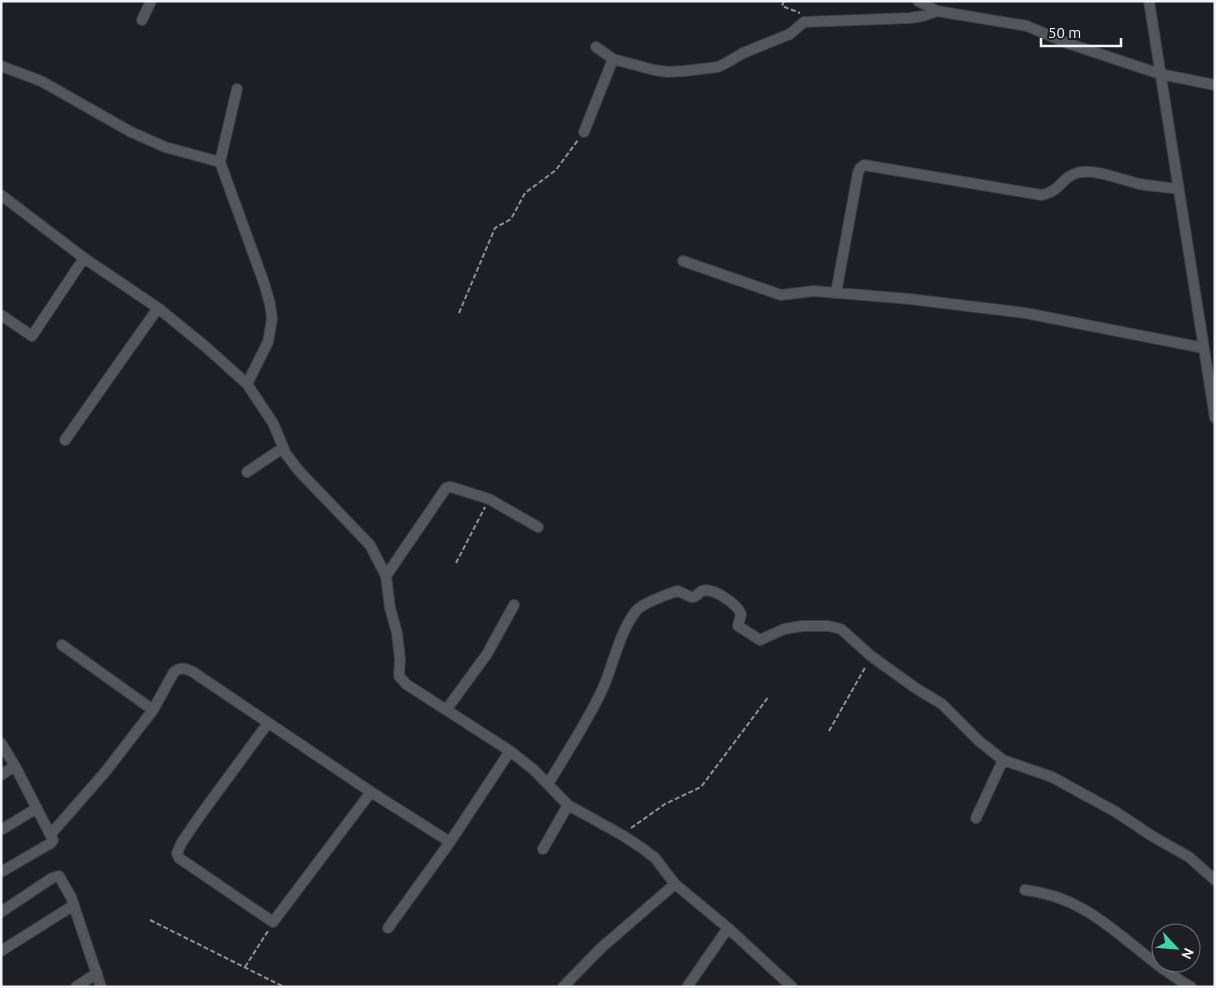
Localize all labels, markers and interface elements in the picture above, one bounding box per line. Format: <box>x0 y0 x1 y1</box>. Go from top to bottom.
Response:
scale bar <box>1041 15 1121 47</box>
text: 50 m <box>1048 24 1081 41</box>
north arrow <box>1151 923 1201 973</box>
text: N <box>1178 945 1197 962</box>

